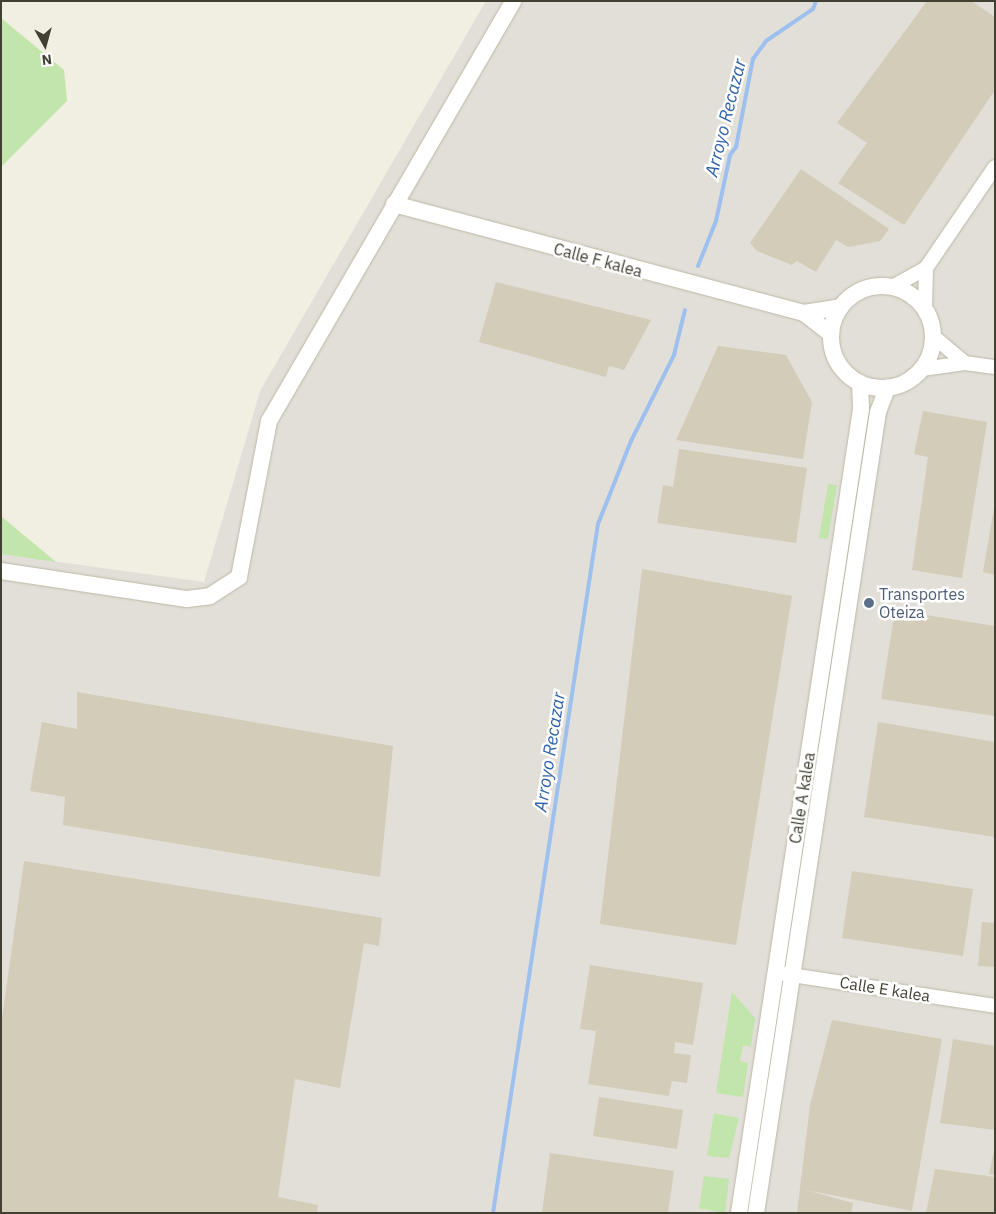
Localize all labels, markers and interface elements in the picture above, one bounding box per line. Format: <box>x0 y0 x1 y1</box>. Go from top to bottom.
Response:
north arrow <box>20 20 70 70</box>
text: N <box>41 50 53 69</box>
water label: Arroyo Recazar <box>701 57 751 179</box>
street label: Calle F kalea <box>552 239 644 281</box>
place label: Transportes Oteiza <box>879 584 965 622</box>
marker: Transportes Oteiza <box>863 597 875 609</box>
water label: Arroyo Recazar <box>530 691 570 813</box>
street label: Calle A kalea <box>785 751 819 845</box>
street label: Calle E kalea <box>838 972 932 1006</box>

